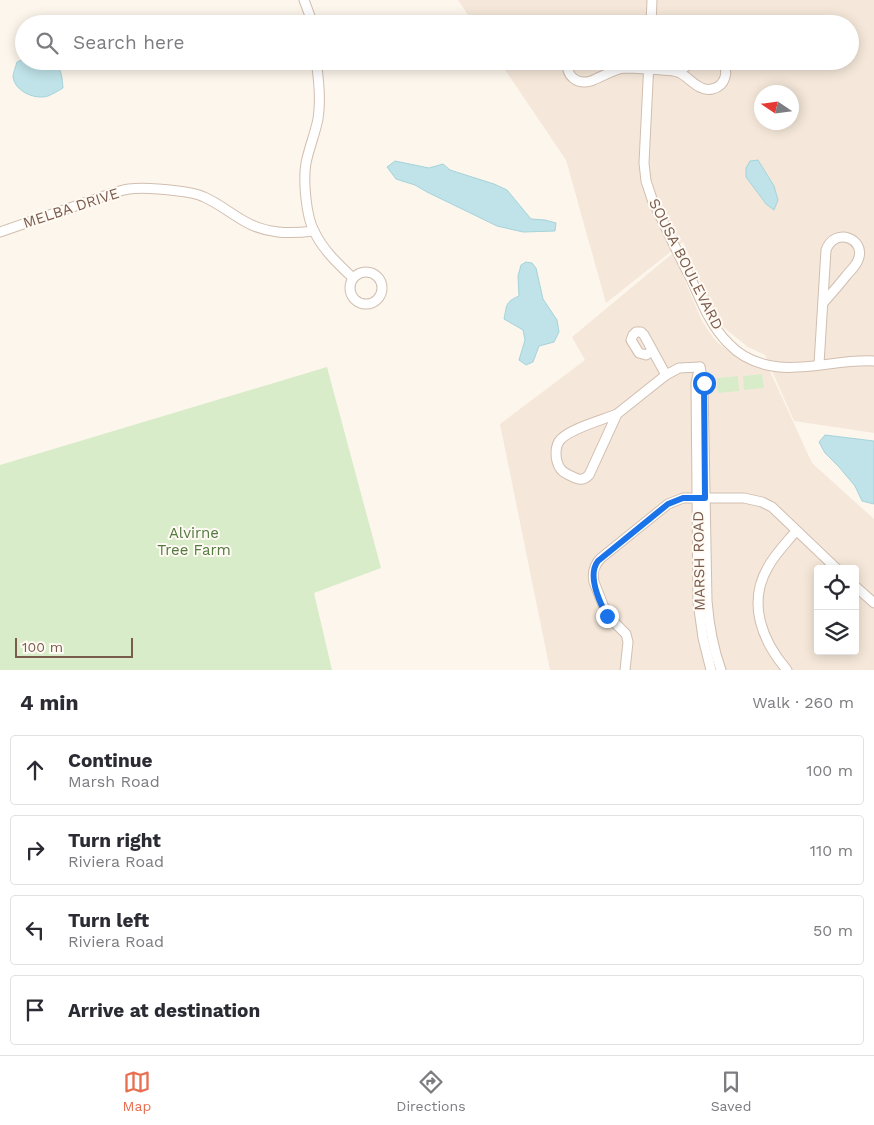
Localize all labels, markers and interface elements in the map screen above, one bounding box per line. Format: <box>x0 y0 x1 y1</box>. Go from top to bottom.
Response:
search box <box>15 15 859 70</box>
icon: search <box>33 29 61 57</box>
text: Search here <box>73 31 184 54</box>
north arrow <box>754 85 799 130</box>
street label: MELBA DRIVE <box>21 184 121 232</box>
street label: SOUSA BOULEVARD <box>645 195 727 333</box>
route start <box>693 372 716 395</box>
street label: MARSH ROAD <box>689 511 709 611</box>
park label: Alvirne Tree Farm <box>157 524 231 559</box>
map controls <box>814 565 859 655</box>
button: locate <box>814 565 859 610</box>
route end <box>596 605 619 628</box>
button: layers <box>814 610 859 655</box>
scale bar <box>15 635 132 658</box>
text: 100 m <box>22 639 63 655</box>
text: 4 min <box>20 690 78 715</box>
text: Walk · 260 m <box>752 693 854 712</box>
text: Continue <box>68 749 152 772</box>
icon: ahead <box>21 756 49 784</box>
text: 100 m <box>806 761 853 780</box>
text: Marsh Road <box>68 772 160 791</box>
text: Turn right <box>68 829 161 852</box>
icon: right <box>21 836 49 864</box>
text: 110 m <box>810 841 853 860</box>
text: Riviera Road <box>68 852 164 871</box>
text: Turn left <box>68 909 149 932</box>
icon: left <box>21 916 49 944</box>
text: 50 m <box>813 921 853 940</box>
text: Riviera Road <box>68 932 164 951</box>
icon: arrive <box>21 996 49 1024</box>
text: Arrive at destination <box>68 999 260 1022</box>
tab: Map <box>123 1068 151 1114</box>
tab: Directions <box>396 1068 466 1114</box>
tab: Saved <box>711 1068 751 1114</box>

